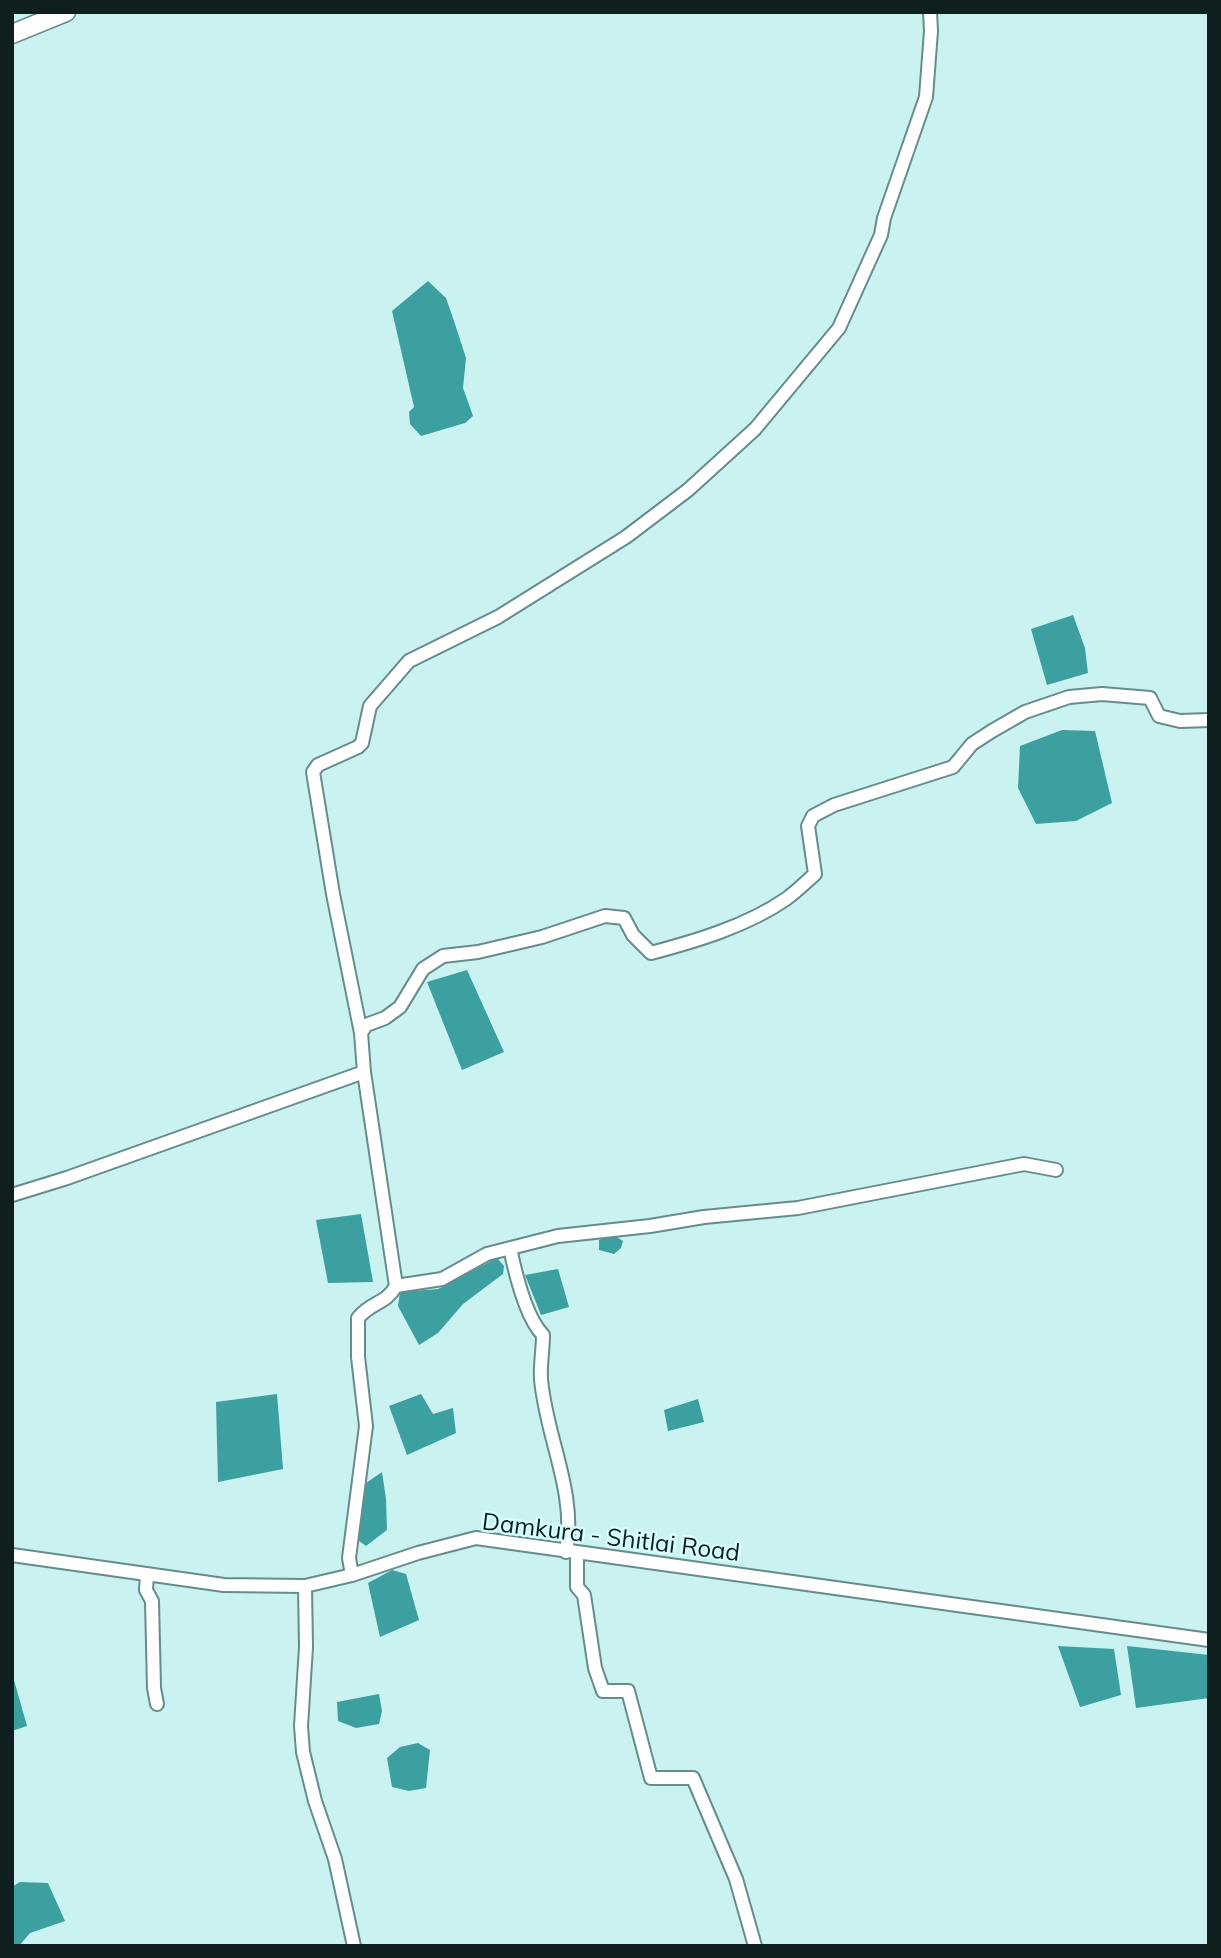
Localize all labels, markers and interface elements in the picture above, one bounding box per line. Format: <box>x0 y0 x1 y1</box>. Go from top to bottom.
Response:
street label: Damkura - Shitlai Road <box>480 1508 742 1568</box>

